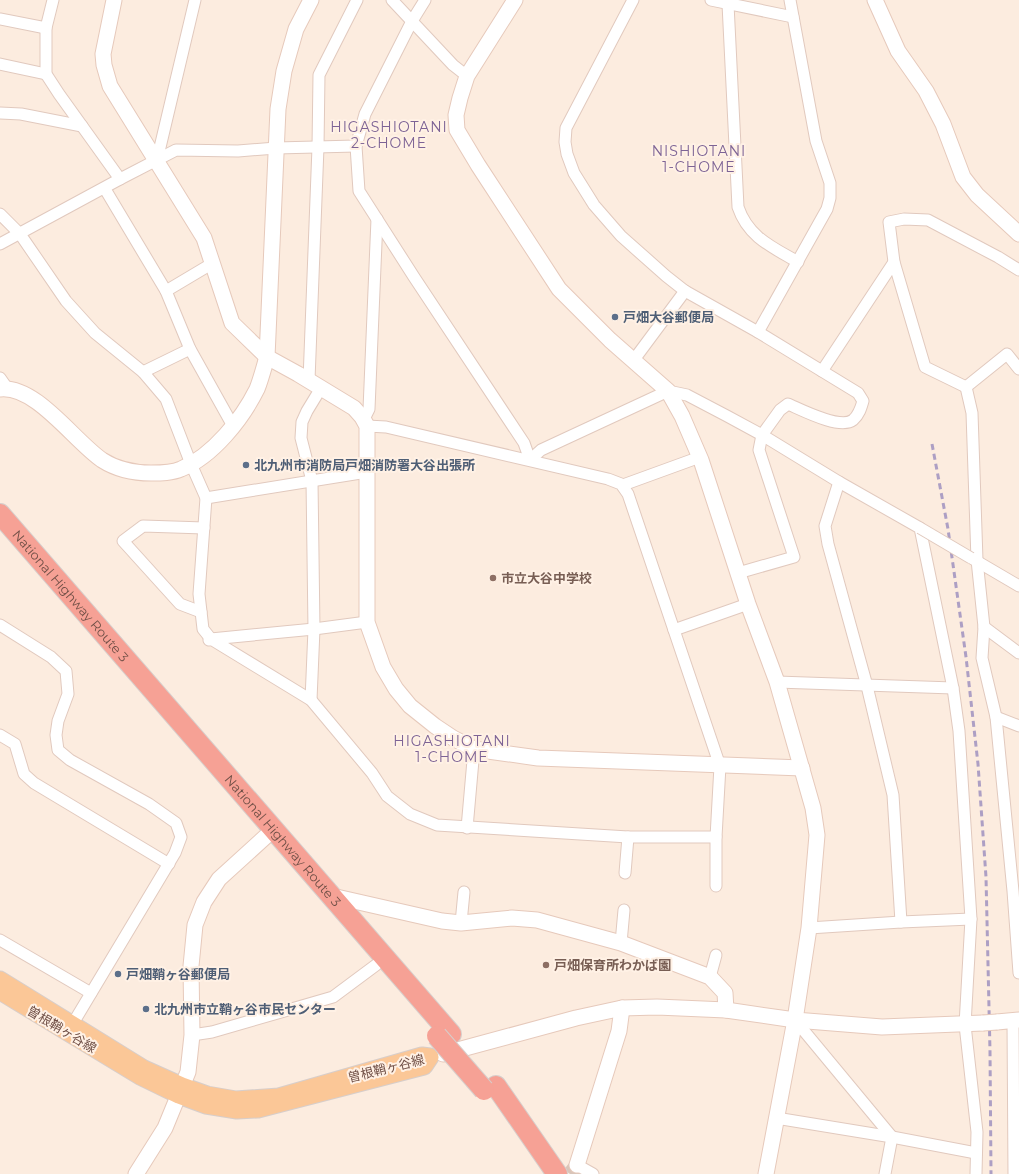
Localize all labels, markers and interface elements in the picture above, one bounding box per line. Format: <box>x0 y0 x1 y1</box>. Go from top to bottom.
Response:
district label: HIGASHIOTANI 2-CHOME <box>330 118 448 152</box>
district label: NISHIOTANI 1-CHOME <box>652 142 746 176</box>
place label: 戸畑大谷郵便局 <box>623 309 714 325</box>
marker: 戸畑大谷郵便局 <box>610 312 620 322</box>
place label: 北九州市消防局戸畑消防署大谷出張所 <box>254 457 475 473</box>
marker: 北九州市消防局戸畑消防署大谷出張所 <box>241 460 251 470</box>
street label: National Highway Route 3 <box>9 526 132 665</box>
place label: 市立大谷中学校 <box>501 570 592 586</box>
marker: 市立大谷中学校 <box>488 573 498 583</box>
district label: HIGASHIOTANI 1-CHOME <box>393 732 511 766</box>
street label: National Highway Route 3 <box>222 771 345 910</box>
place label: 戸畑保育所わかば園 <box>554 957 671 973</box>
marker: 戸畑保育所わかば園 <box>541 960 551 970</box>
place label: 戸畑鞘ヶ谷郵便局 <box>126 966 230 982</box>
marker: 戸畑鞘ヶ谷郵便局 <box>113 969 123 979</box>
place label: 北九州市立鞘ヶ谷市民センター <box>154 1001 336 1017</box>
street label: 曽根鞘ヶ谷線 <box>24 1002 100 1056</box>
marker: 北九州市立鞘ヶ谷市民センター <box>141 1004 151 1014</box>
street label: 曽根鞘ヶ谷線 <box>346 1051 426 1085</box>

